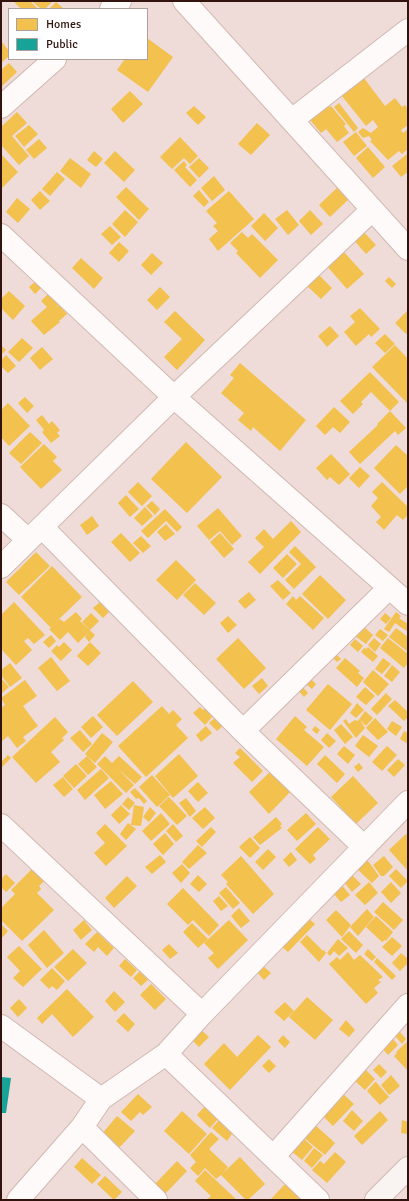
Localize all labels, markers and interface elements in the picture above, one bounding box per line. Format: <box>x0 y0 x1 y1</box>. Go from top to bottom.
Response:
legend <box>8 8 148 60</box>
text: Homes <box>46 17 81 32</box>
text: Public <box>46 37 78 52</box>

